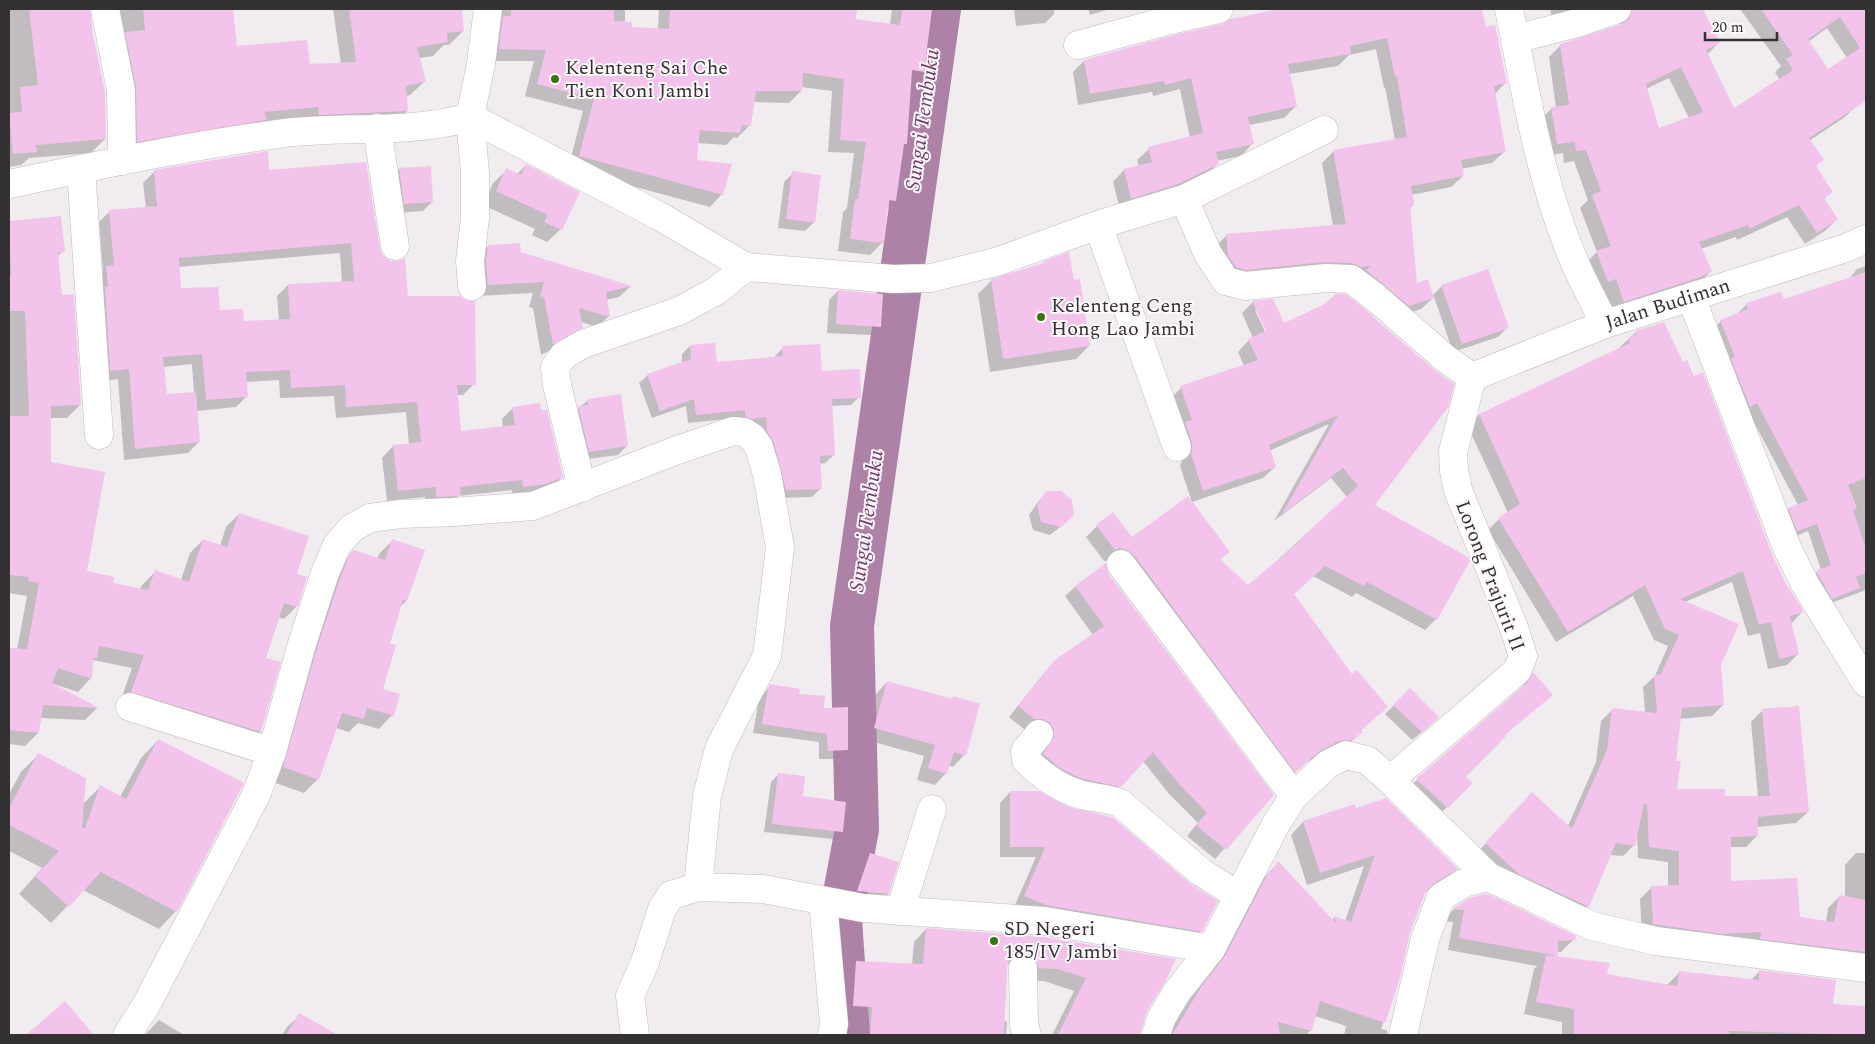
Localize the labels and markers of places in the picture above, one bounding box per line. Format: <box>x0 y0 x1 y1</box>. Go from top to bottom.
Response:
place label: Kelenteng Sai Che Tien Koni Jambi <box>565 53 728 106</box>
marker: Kelenteng Sai Che Tien Koni Jambi <box>549 73 561 85</box>
place label: Kelenteng Ceng Hong Lao Jambi <box>1051 291 1195 344</box>
marker: Kelenteng Ceng Hong Lao Jambi <box>1035 311 1047 323</box>
place label: SD Negeri 185/IV Jambi <box>1004 914 1118 967</box>
marker: SD Negeri 185/IV Jambi <box>988 935 1000 947</box>

